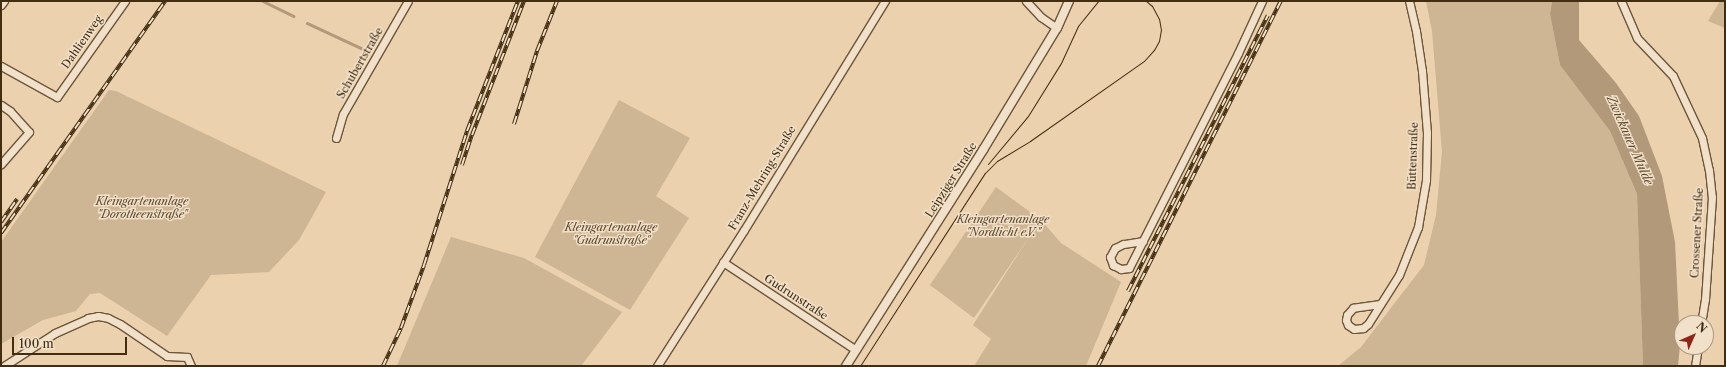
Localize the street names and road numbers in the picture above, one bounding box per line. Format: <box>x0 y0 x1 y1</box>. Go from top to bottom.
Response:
street label: Dahlienweg <box>59 13 105 71</box>
street label: Schubertstraße <box>334 25 386 101</box>
street label: Büttenstraße <box>1405 122 1421 190</box>
street label: Franz-Mehring-Straße <box>726 123 798 233</box>
street label: Leipziger Straße <box>922 140 980 220</box>
street label: Crossener Straße <box>1688 187 1706 279</box>
street label: Gudrunstraße <box>762 271 830 323</box>

